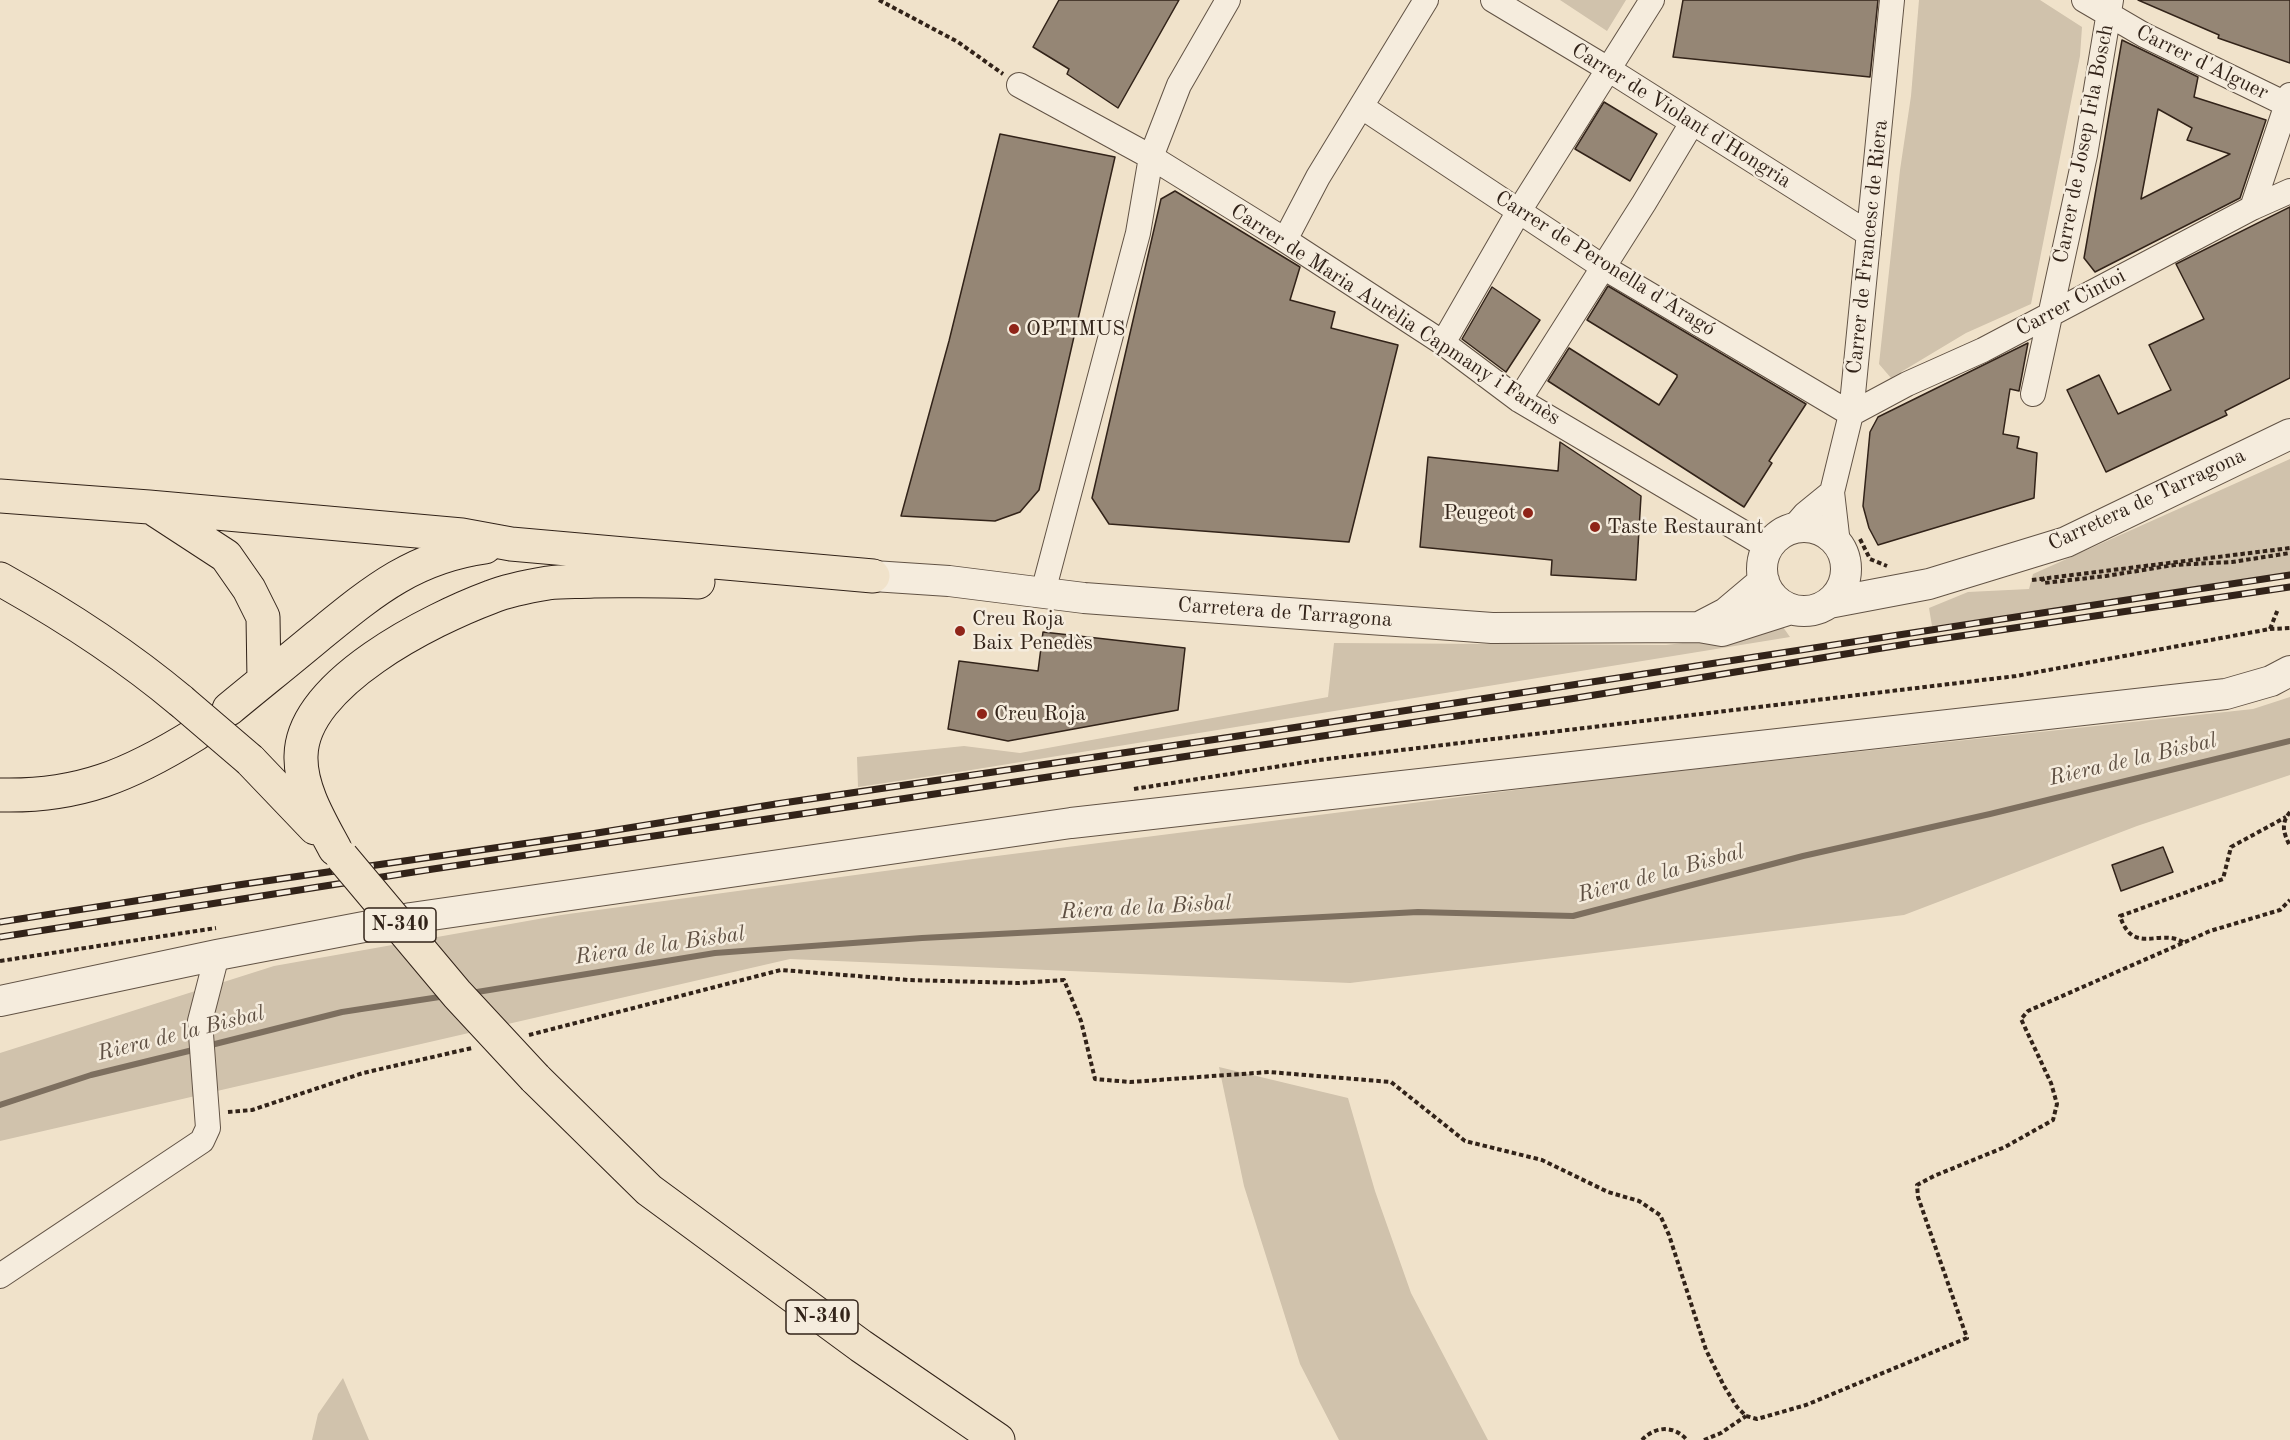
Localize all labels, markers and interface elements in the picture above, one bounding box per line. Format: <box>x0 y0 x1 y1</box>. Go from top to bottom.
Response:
street label: Carrer d'Alguer <box>2132 20 2272 106</box>
street label: Carrer de Josep Irla Bosch <box>2048 22 2120 266</box>
street label: Carrer de Violant d'Hongria <box>1566 38 1796 194</box>
street label: Carrer de Francesc de Riera <box>1842 119 1894 375</box>
street label: Carrer de Peronella d'Aragó <box>1490 186 1720 342</box>
street label: Carrer de Maria Aurèlia Capmany i Farnès <box>1225 199 1565 431</box>
street label: Carrer Cintoi <box>2012 264 2130 342</box>
place label: OPTIMUS <box>1026 316 1125 342</box>
marker: OPTIMUS <box>1007 322 1021 336</box>
street label: Carretera de Tarragona <box>2044 443 2250 557</box>
place label: Peugeot <box>1443 500 1516 526</box>
marker: Peugeot <box>1521 506 1535 520</box>
place label: Taste Restaurant <box>1607 514 1764 540</box>
marker: Taste Restaurant <box>1588 520 1602 534</box>
street label: Carretera de Tarragona <box>1177 593 1393 633</box>
place label: Creu Roja Baix Penedès <box>972 606 1093 656</box>
marker: Creu Roja Baix Penedès <box>953 624 967 638</box>
place label: Creu Roja <box>994 701 1086 727</box>
marker: Creu Roja <box>975 707 989 721</box>
water label: Riera de la Bisbal <box>2047 728 2219 792</box>
water label: Riera de la Bisbal <box>1575 839 1747 909</box>
water label: Riera de la Bisbal <box>1060 890 1232 926</box>
road number: N-340 <box>364 908 436 942</box>
water label: Riera de la Bisbal <box>573 921 747 971</box>
water label: Riera de la Bisbal <box>95 1000 267 1068</box>
road number: N-340 <box>786 1300 858 1334</box>

